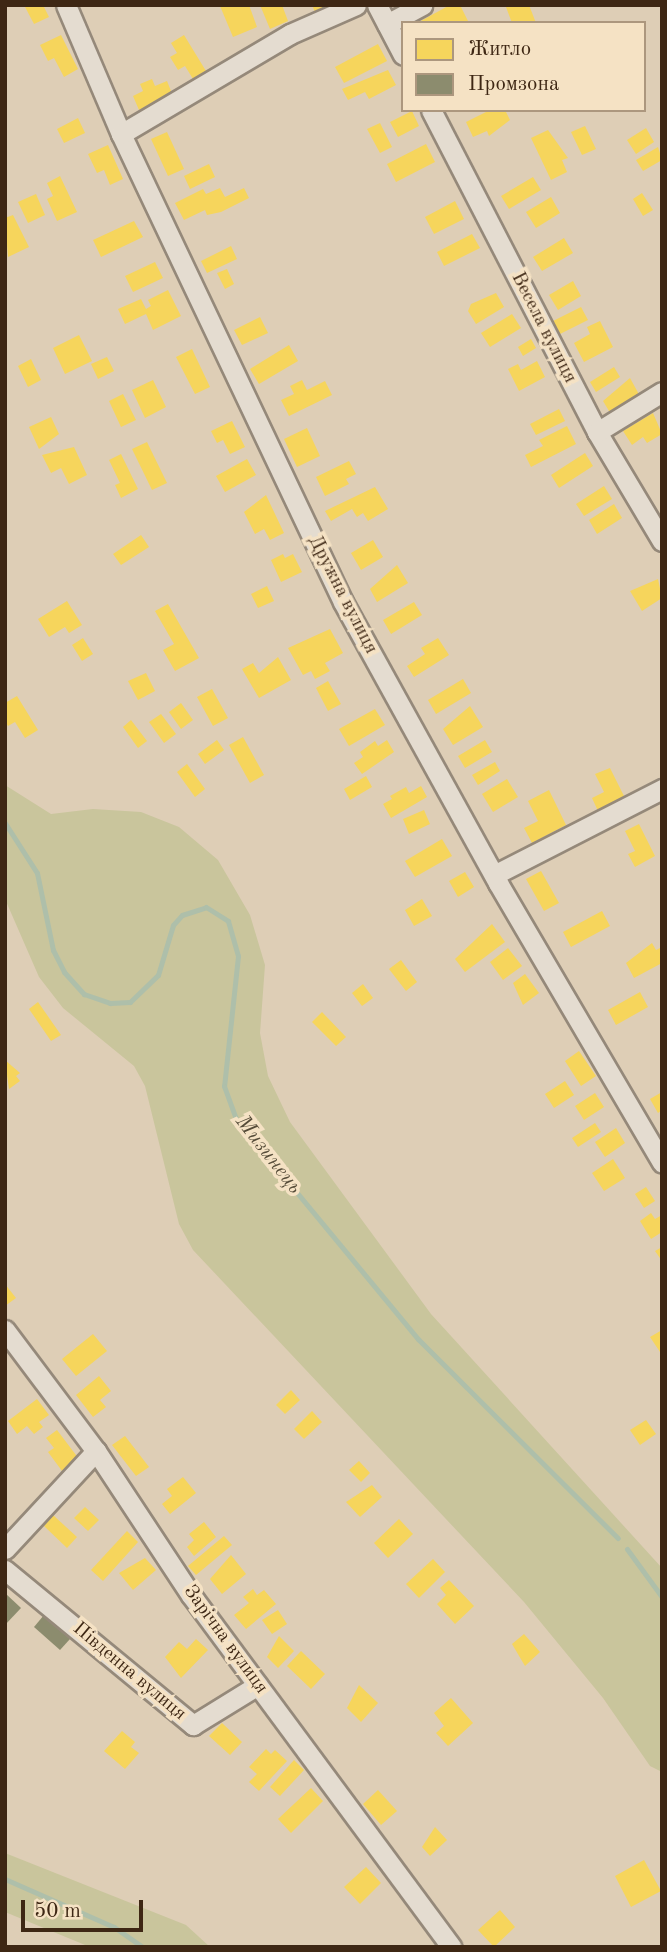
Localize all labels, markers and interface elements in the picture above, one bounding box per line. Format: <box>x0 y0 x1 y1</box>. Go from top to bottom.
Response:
legend <box>401 21 646 112</box>
text: Житло <box>468 39 531 60</box>
text: Промзона <box>468 74 559 95</box>
street label: Весела вулиця <box>505 269 581 387</box>
street label: Дружна вулиця <box>302 532 382 658</box>
water label: Мизинець <box>229 1110 307 1200</box>
street label: Зарічна вулиця <box>178 1581 272 1699</box>
street label: Південна вулиця <box>68 1618 190 1726</box>
scale bar <box>24 1885 147 1929</box>
text: 50 m <box>34 1901 81 1922</box>

